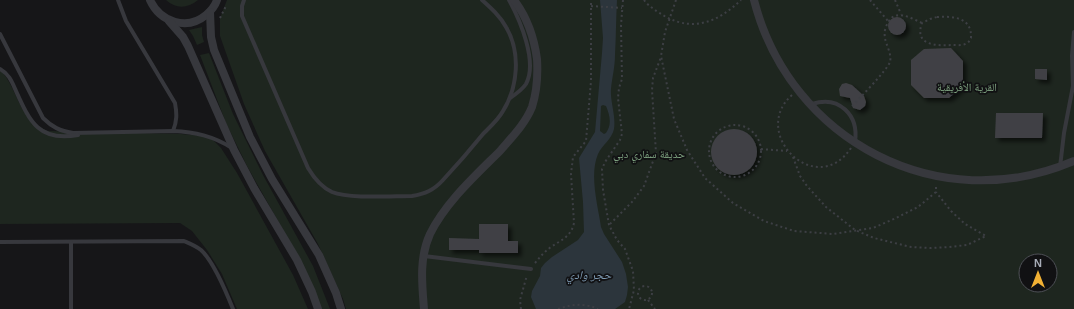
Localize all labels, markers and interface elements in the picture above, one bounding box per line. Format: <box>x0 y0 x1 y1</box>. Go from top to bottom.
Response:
park label: القرية الأفريقية <box>937 81 997 93</box>
park label: حديقة سفاري دبي <box>613 148 685 163</box>
north arrow <box>1018 253 1058 293</box>
text: N <box>1034 257 1042 269</box>
water label: حجر وادي <box>567 268 612 285</box>

